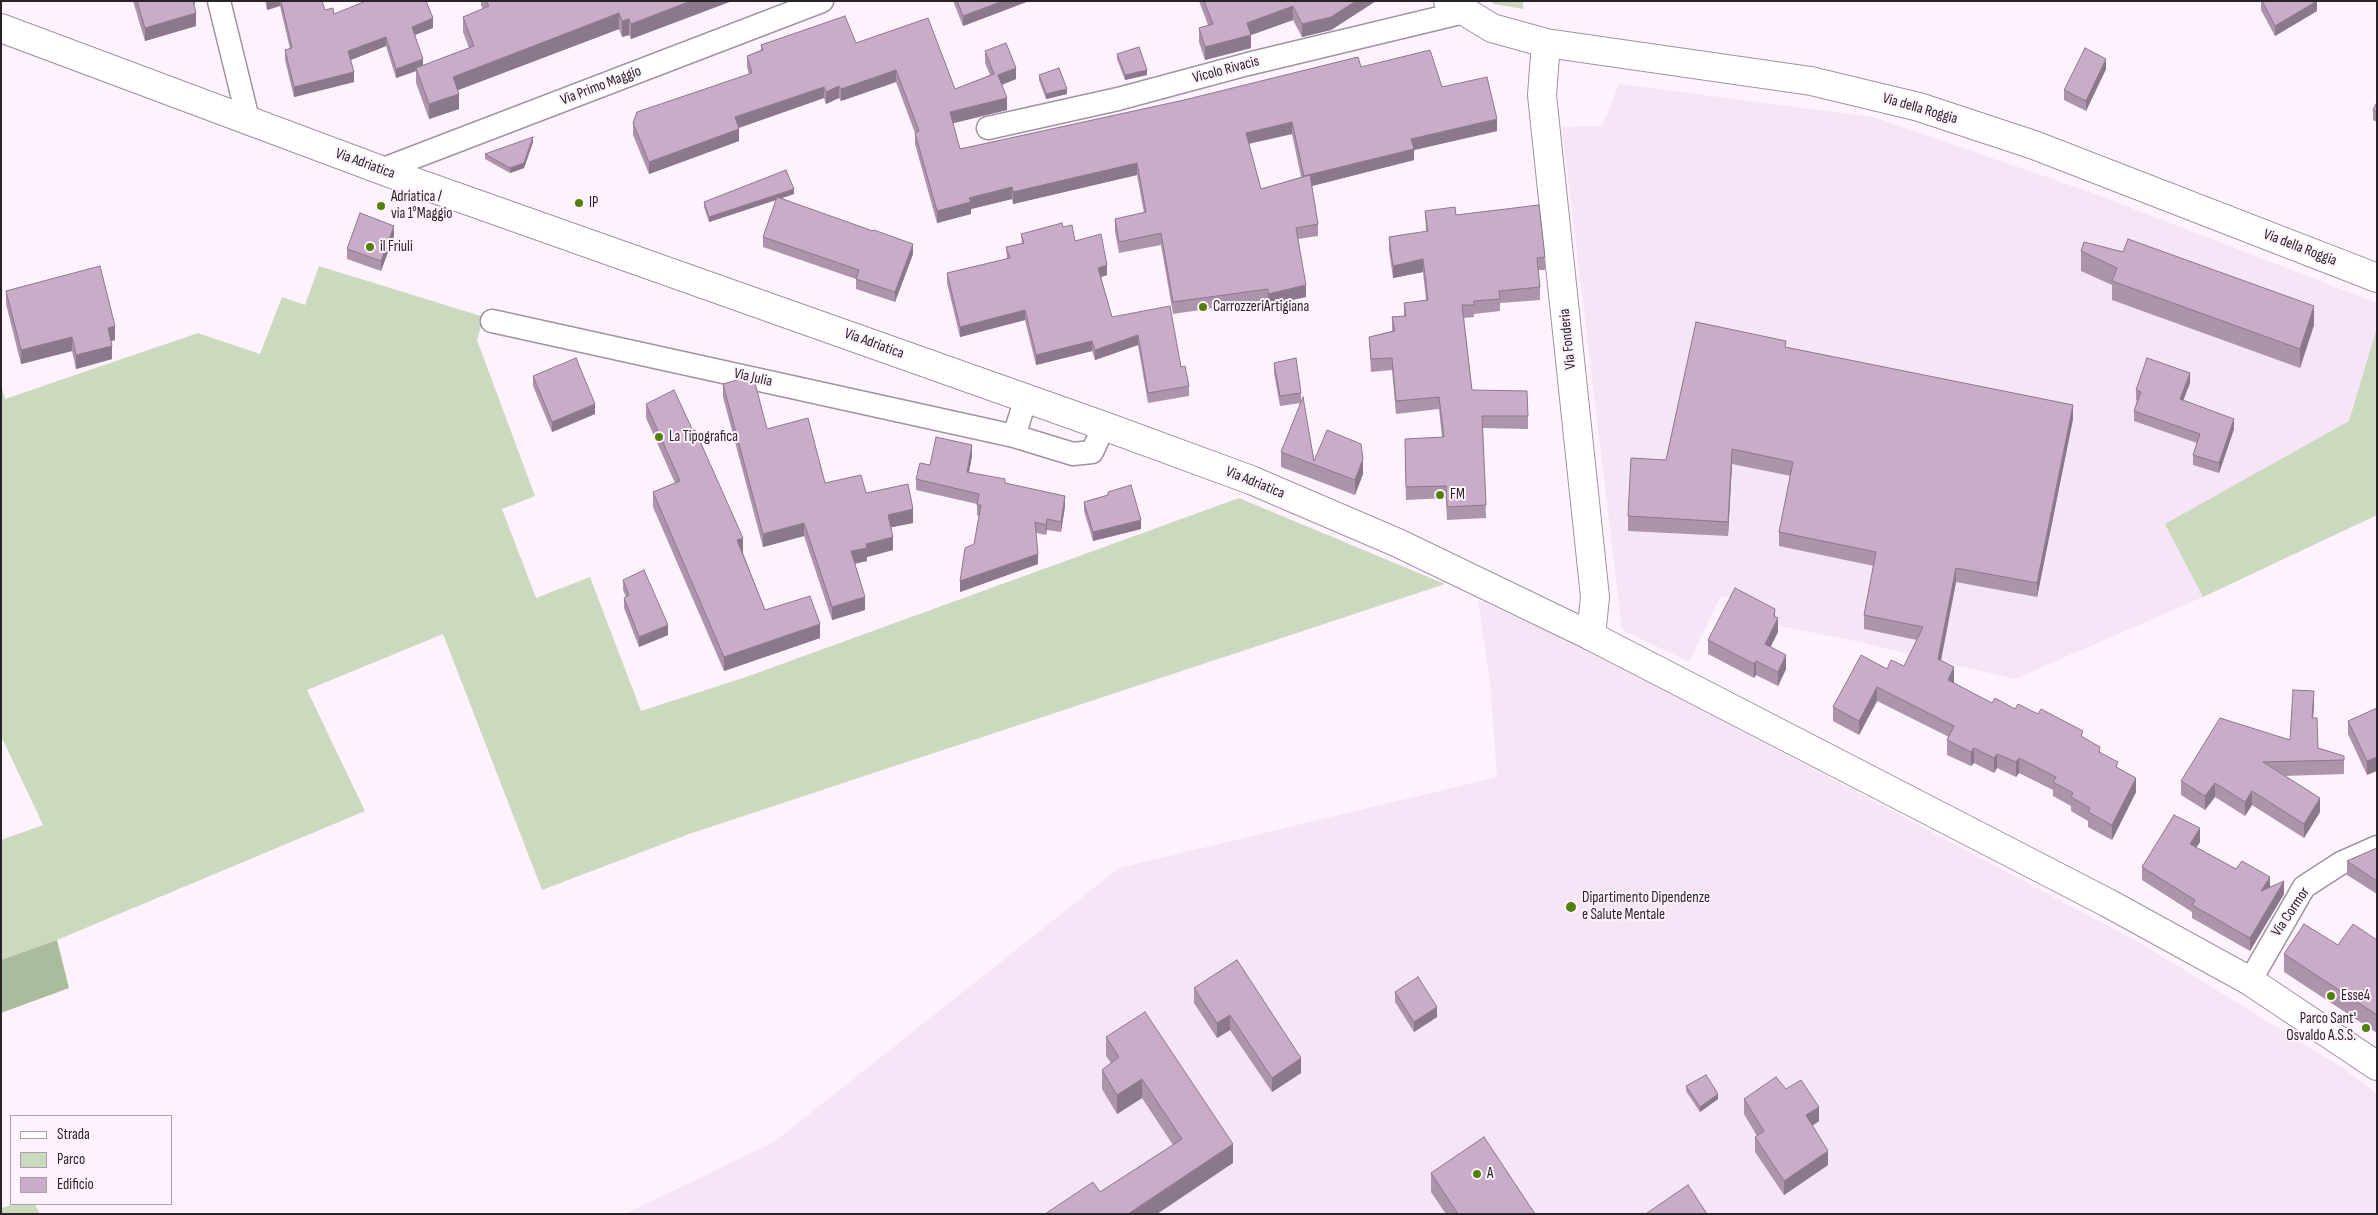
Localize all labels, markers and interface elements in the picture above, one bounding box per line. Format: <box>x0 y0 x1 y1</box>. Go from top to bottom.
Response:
street label: Vicolo Rivacis <box>1191 52 1261 88</box>
street label: Via Primo Maggio <box>558 62 644 110</box>
street label: Via della Roggia <box>1880 90 1960 128</box>
street label: Via Adriatica <box>333 145 397 183</box>
place label: Adriatica / via 1°Maggio <box>391 188 452 223</box>
place label: IP <box>589 194 598 212</box>
marker: IP <box>573 197 585 209</box>
marker: Adriatica / via 1°Maggio <box>375 200 387 212</box>
street label: Via della Roggia <box>2261 226 2339 270</box>
place label: il Friuli <box>380 238 413 256</box>
marker: il Friuli <box>364 241 376 253</box>
place label: CarrozzeriArtigiana <box>1213 298 1309 316</box>
marker: CarrozzeriArtigiana <box>1197 301 1209 313</box>
street label: Via Fonderia <box>1556 308 1580 370</box>
street label: Via Adriatica <box>842 325 906 363</box>
street label: Via Julia <box>732 365 774 391</box>
place label: La Tipografica <box>669 428 738 446</box>
marker: La Tipografica <box>653 431 665 443</box>
street label: Via Adriatica <box>1223 463 1287 503</box>
place label: FM <box>1450 486 1465 504</box>
marker: FM <box>1434 489 1446 501</box>
street label: Via Cormor <box>2268 884 2314 940</box>
place label: Dipartimento Dipendenze e Salute Mentale <box>1582 889 1710 924</box>
marker: Dipartimento Dipendenze e Salute Mentale <box>1564 900 1578 914</box>
place label: Esse4 <box>2341 987 2370 1005</box>
marker: Esse4 <box>2325 990 2337 1002</box>
place label: Parco Sant' Osvaldo A.S.S. <box>2286 1010 2356 1045</box>
marker: Parco Sant' Osvaldo A.S.S. <box>2360 1022 2372 1034</box>
legend <box>10 1115 172 1205</box>
text: Strada <box>57 1125 90 1144</box>
text: Parco <box>57 1150 85 1169</box>
place label: A <box>1487 1165 1493 1183</box>
marker: A <box>1471 1168 1483 1180</box>
text: Edificio <box>57 1175 94 1194</box>

